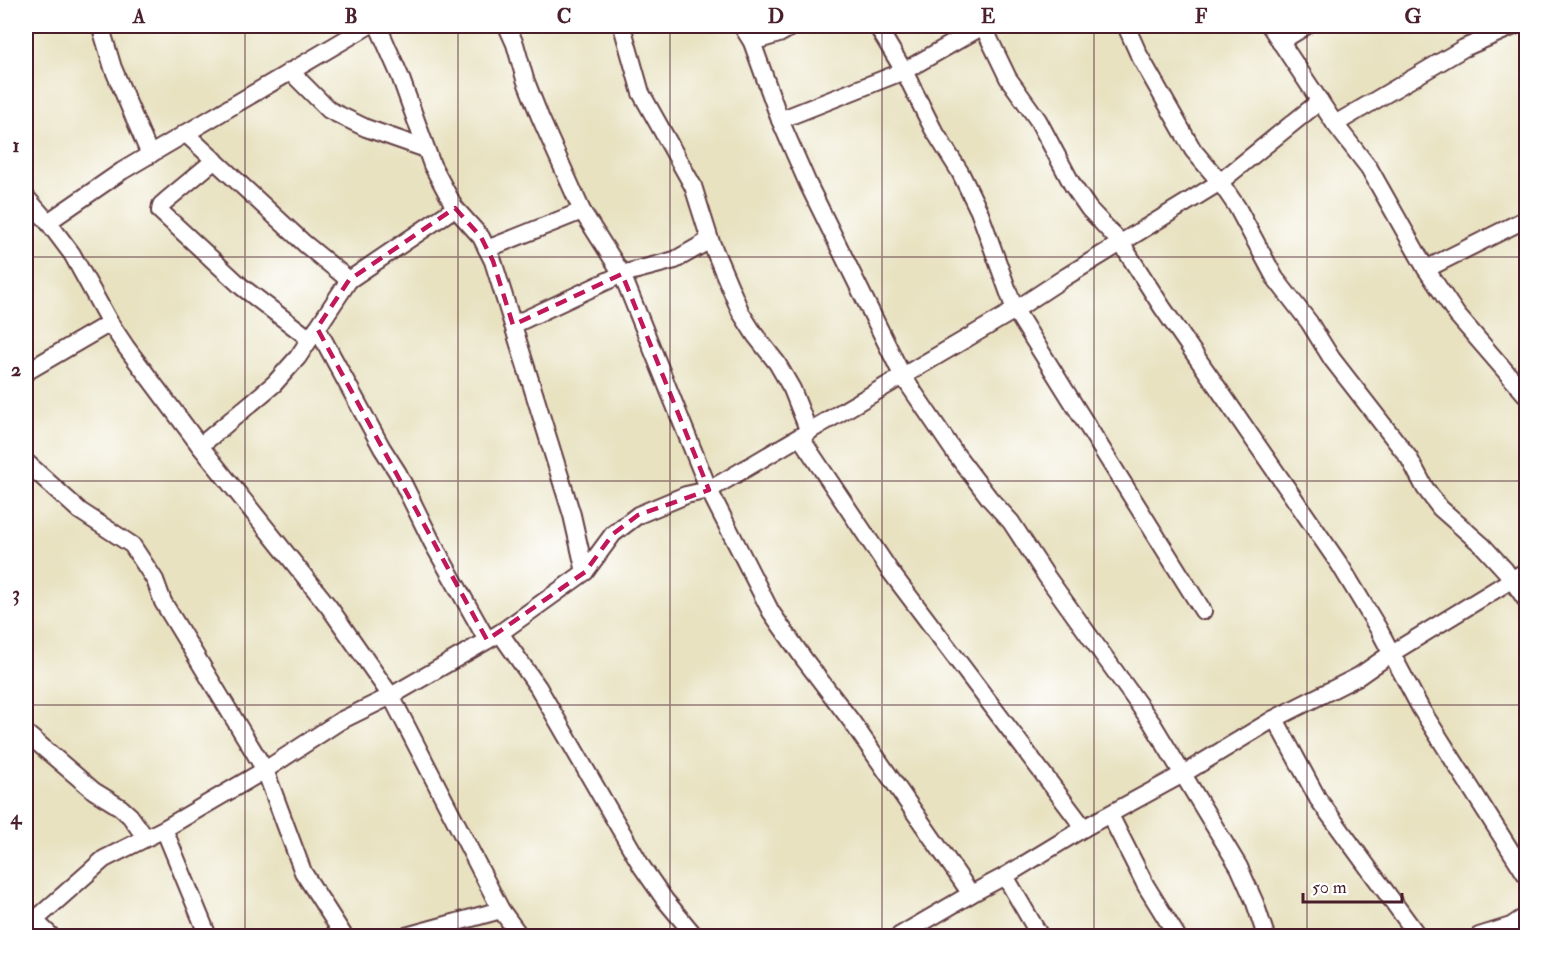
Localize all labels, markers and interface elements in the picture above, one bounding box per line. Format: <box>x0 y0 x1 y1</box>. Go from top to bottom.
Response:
text: A <box>132 4 146 29</box>
text: B <box>344 4 358 29</box>
text: C <box>557 4 571 29</box>
text: D <box>768 4 784 29</box>
text: E <box>981 4 996 29</box>
text: F <box>1195 4 1208 29</box>
text: G <box>1405 4 1422 29</box>
text: 1 <box>12 133 20 158</box>
text: 2 <box>11 357 21 382</box>
text: 3 <box>12 581 20 606</box>
text: 4 <box>10 805 23 830</box>
scale bar <box>1303 866 1402 904</box>
text: 50 m <box>1312 876 1347 899</box>

